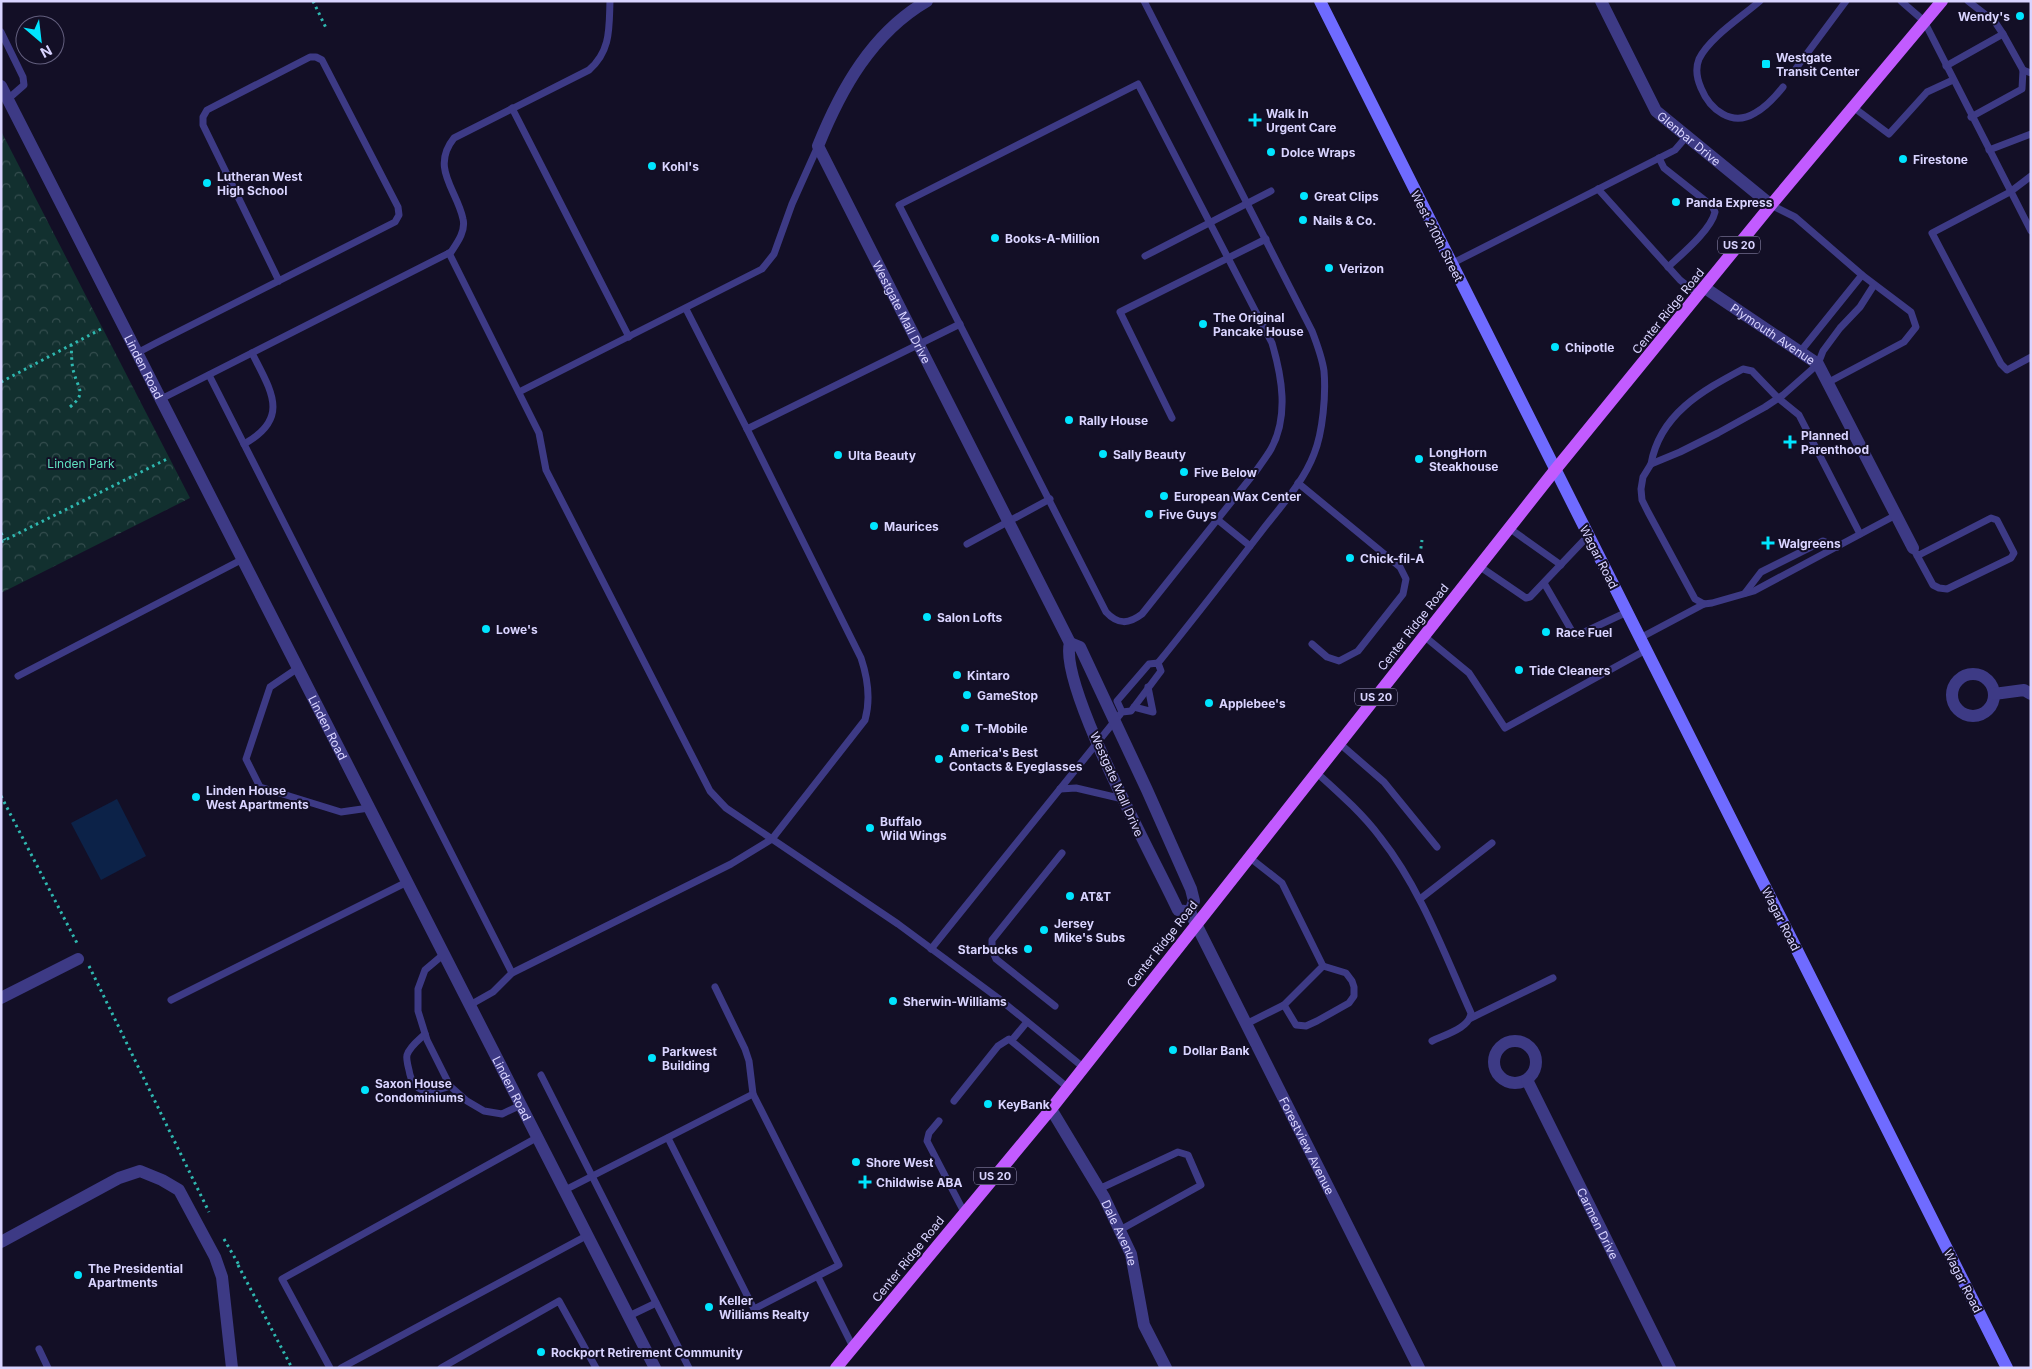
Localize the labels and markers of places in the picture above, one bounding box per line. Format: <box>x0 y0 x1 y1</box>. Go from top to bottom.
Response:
place label: Wendy's <box>1958 9 2010 24</box>
marker: Wendy's <box>2014 10 2026 22</box>
place label: Westgate Transit Center <box>1776 50 1860 79</box>
marker: Westgate Transit Center <box>1760 58 1772 70</box>
place label: Walk In Urgent Care <box>1266 106 1336 135</box>
marker: Walk In Urgent Care <box>1248 113 1262 127</box>
place label: Dolce Wraps <box>1281 145 1356 160</box>
marker: Dolce Wraps <box>1265 146 1277 158</box>
place label: Firestone <box>1913 152 1968 167</box>
marker: Firestone <box>1897 153 1909 165</box>
place label: Kohl's <box>662 159 699 174</box>
marker: Kohl's <box>646 160 658 172</box>
place label: Lutheran West High School <box>217 169 303 198</box>
marker: Lutheran West High School <box>201 177 213 189</box>
place label: Great Clips <box>1314 189 1379 204</box>
marker: Great Clips <box>1298 190 1310 202</box>
place label: Panda Express <box>1686 195 1773 210</box>
marker: Panda Express <box>1670 196 1682 208</box>
place label: Nails & Co. <box>1313 213 1376 228</box>
marker: Nails & Co. <box>1297 214 1309 226</box>
place label: Books-A-Million <box>1005 231 1100 246</box>
marker: Books-A-Million <box>989 232 1001 244</box>
place label: Verizon <box>1339 261 1384 276</box>
marker: Verizon <box>1323 262 1335 274</box>
place label: The Original Pancake House <box>1213 310 1304 339</box>
marker: The Original Pancake House <box>1197 318 1209 330</box>
place label: Chipotle <box>1565 340 1614 355</box>
marker: Chipotle <box>1549 341 1561 353</box>
place label: Rally House <box>1079 413 1148 428</box>
marker: Rally House <box>1063 414 1075 426</box>
place label: Planned Parenthood <box>1801 428 1869 457</box>
marker: Planned Parenthood <box>1783 435 1797 449</box>
place label: LongHorn Steakhouse <box>1429 445 1499 474</box>
place label: Sally Beauty <box>1113 447 1187 462</box>
place label: Ulta Beauty <box>848 448 917 463</box>
marker: Sally Beauty <box>1097 448 1109 460</box>
marker: Ulta Beauty <box>832 449 844 461</box>
marker: LongHorn Steakhouse <box>1413 453 1425 465</box>
place label: Five Below <box>1194 465 1258 480</box>
marker: Five Below <box>1178 466 1190 478</box>
place label: European Wax Center <box>1174 489 1301 504</box>
marker: European Wax Center <box>1158 490 1170 502</box>
place label: Five Guys <box>1159 507 1217 522</box>
marker: Five Guys <box>1143 508 1155 520</box>
place label: Maurices <box>884 519 939 534</box>
marker: Maurices <box>868 520 880 532</box>
place label: Walgreens <box>1778 536 1841 551</box>
marker: Walgreens <box>1762 537 1774 549</box>
place label: Chick-fil-A <box>1360 551 1424 566</box>
marker: Chick-fil-A <box>1344 552 1356 564</box>
place label: Salon Lofts <box>937 610 1003 625</box>
marker: Salon Lofts <box>921 611 933 623</box>
place label: Lowe's <box>496 622 538 637</box>
marker: Lowe's <box>480 623 492 635</box>
place label: Race Fuel <box>1556 625 1612 640</box>
marker: Race Fuel <box>1540 626 1552 638</box>
place label: Tide Cleaners <box>1529 663 1611 678</box>
marker: Tide Cleaners <box>1513 664 1525 676</box>
place label: Kintaro <box>967 668 1010 683</box>
marker: Kintaro <box>951 669 963 681</box>
place label: GameStop <box>977 688 1039 703</box>
marker: GameStop <box>961 689 973 701</box>
place label: Applebee's <box>1219 696 1286 711</box>
marker: Applebee's <box>1203 697 1215 709</box>
place label: T-Mobile <box>975 721 1028 736</box>
marker: T-Mobile <box>959 722 971 734</box>
place label: America's Best Contacts & Eyeglasses <box>949 745 1083 774</box>
marker: America's Best Contacts & Eyeglasses <box>933 753 945 765</box>
place label: Linden House West Apartments <box>206 783 309 812</box>
marker: Linden House West Apartments <box>190 791 202 803</box>
place label: Buffalo Wild Wings <box>880 814 947 843</box>
marker: Buffalo Wild Wings <box>864 822 876 834</box>
place label: AT&T <box>1080 889 1111 904</box>
marker: AT&T <box>1064 890 1076 902</box>
place label: Jersey Mike's Subs <box>1054 916 1125 945</box>
marker: Jersey Mike's Subs <box>1038 924 1050 936</box>
place label: Starbucks <box>958 942 1018 957</box>
marker: Starbucks <box>1022 943 1034 955</box>
place label: Sherwin-Williams <box>903 994 1007 1009</box>
marker: Sherwin-Williams <box>887 995 899 1007</box>
place label: Dollar Bank <box>1183 1043 1250 1058</box>
place label: Parkwest Building <box>662 1044 718 1073</box>
marker: Dollar Bank <box>1167 1044 1179 1056</box>
marker: Parkwest Building <box>646 1052 658 1064</box>
place label: Saxon House Condominiums <box>375 1076 464 1105</box>
marker: Saxon House Condominiums <box>359 1084 371 1096</box>
place label: KeyBank <box>998 1097 1050 1112</box>
marker: KeyBank <box>982 1098 994 1110</box>
place label: Shore West <box>866 1155 934 1170</box>
marker: Shore West <box>850 1156 862 1168</box>
marker: Childwise ABA <box>858 1175 872 1189</box>
place label: Childwise ABA <box>876 1175 962 1190</box>
place label: The Presidential Apartments <box>88 1261 183 1290</box>
marker: The Presidential Apartments <box>72 1269 84 1281</box>
place label: Keller Williams Realty <box>719 1293 810 1322</box>
marker: Keller Williams Realty <box>703 1301 715 1313</box>
place label: Rockport Retirement Community <box>551 1345 743 1360</box>
marker: Rockport Retirement Community <box>535 1346 547 1358</box>

